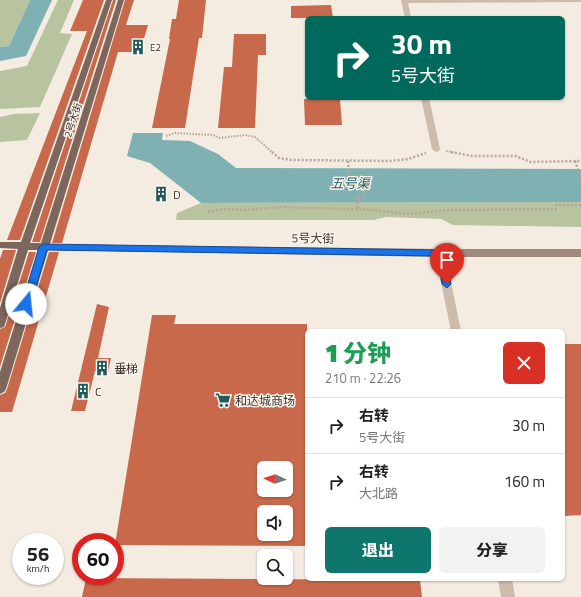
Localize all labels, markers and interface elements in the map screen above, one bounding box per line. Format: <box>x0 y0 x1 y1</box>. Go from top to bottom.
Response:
text: 30 m <box>391 22 452 65</box>
icon: right <box>325 32 377 84</box>
building icon: E2 <box>129 38 147 56</box>
place label: E2 <box>150 40 161 55</box>
text: 5号大街 <box>391 62 455 89</box>
street label: 2号大街 <box>60 101 86 139</box>
water label: 五号渠 <box>330 173 371 193</box>
building icon: D <box>152 185 170 203</box>
place label: D <box>173 185 181 204</box>
street label: 5号大街 <box>291 228 335 248</box>
pin <box>430 243 464 284</box>
icon: arrive <box>436 249 458 271</box>
position arrow <box>5 283 47 325</box>
text: 1 分钟 <box>325 335 391 371</box>
button: close <box>503 342 545 384</box>
building icon: 垂梯 <box>93 359 111 377</box>
place label: 垂梯 <box>114 359 138 378</box>
text: 210 m · 22:26 <box>325 368 401 388</box>
building icon: C <box>74 382 92 400</box>
place label: C <box>95 382 102 401</box>
supermarket icon: 和达城商场 <box>214 391 232 409</box>
place label: 和达城商场 <box>235 391 295 410</box>
text: 右转 <box>359 404 389 427</box>
text: 30 m <box>512 414 545 437</box>
icon: right <box>325 415 347 437</box>
text: 5号大街 <box>359 427 405 447</box>
text: 右转 <box>359 460 389 483</box>
north arrow <box>257 461 293 497</box>
map controls <box>257 461 293 585</box>
text: 160 m <box>504 470 545 493</box>
icon: right <box>325 471 347 493</box>
text: 大北路 <box>359 483 398 503</box>
button: sound <box>257 505 293 541</box>
button: 退出 <box>325 527 431 573</box>
button: 分享 <box>439 527 545 573</box>
speed limit sign: 60 <box>72 533 124 585</box>
text: 56 <box>27 538 49 569</box>
button: search <box>257 549 293 585</box>
text: km/h <box>27 561 49 576</box>

